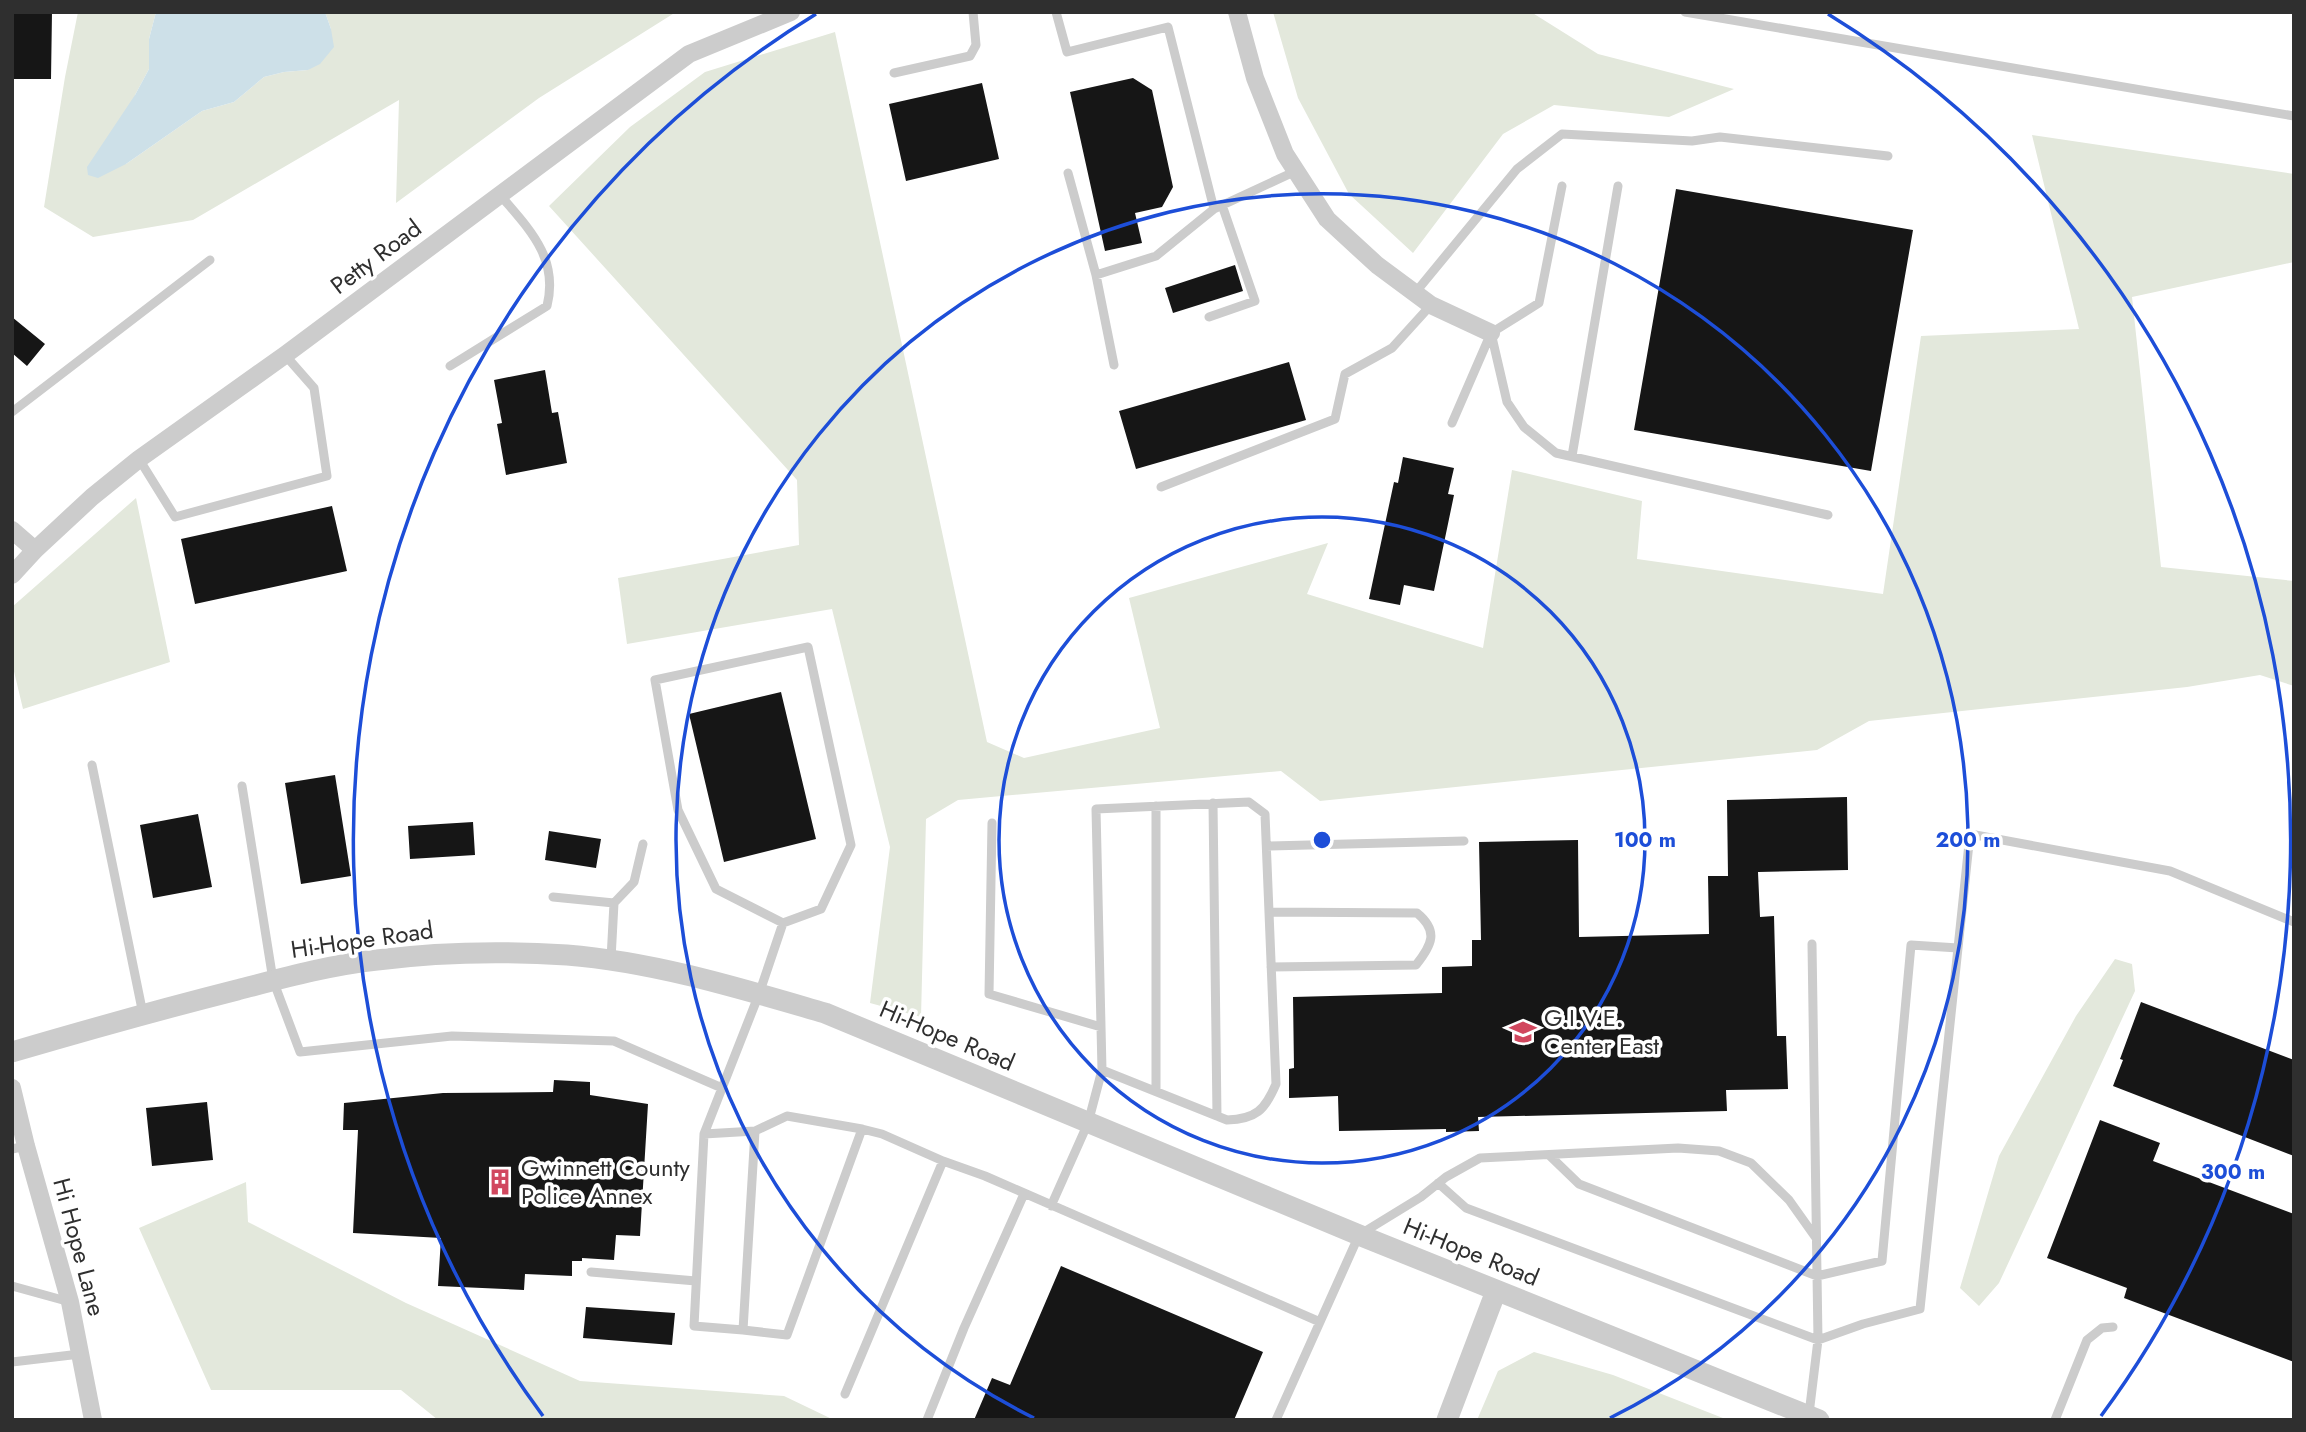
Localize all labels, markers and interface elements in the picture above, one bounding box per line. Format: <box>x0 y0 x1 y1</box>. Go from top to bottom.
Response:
street label: Petty Road <box>323 211 428 302</box>
text: 100 m <box>1614 825 1676 855</box>
text: 200 m <box>1935 825 2001 855</box>
centre of rings <box>1310 828 1334 852</box>
street label: Hi-Hope Road <box>288 912 436 967</box>
street label: Hi-Hope Road <box>874 991 1020 1080</box>
place label: G.I.V.E. Center East <box>1544 1000 1659 1063</box>
school or university icon: G.I.V.E. Center East <box>1508 1017 1538 1047</box>
place label: Gwinnett County Police Annex <box>521 1150 690 1213</box>
text: 300 m <box>2201 1157 2265 1187</box>
building icon: Gwinnett County Police Annex <box>485 1167 515 1197</box>
street label: Hi Hope Lane <box>44 1174 115 1320</box>
street label: Hi-Hope Road <box>1398 1208 1544 1295</box>

